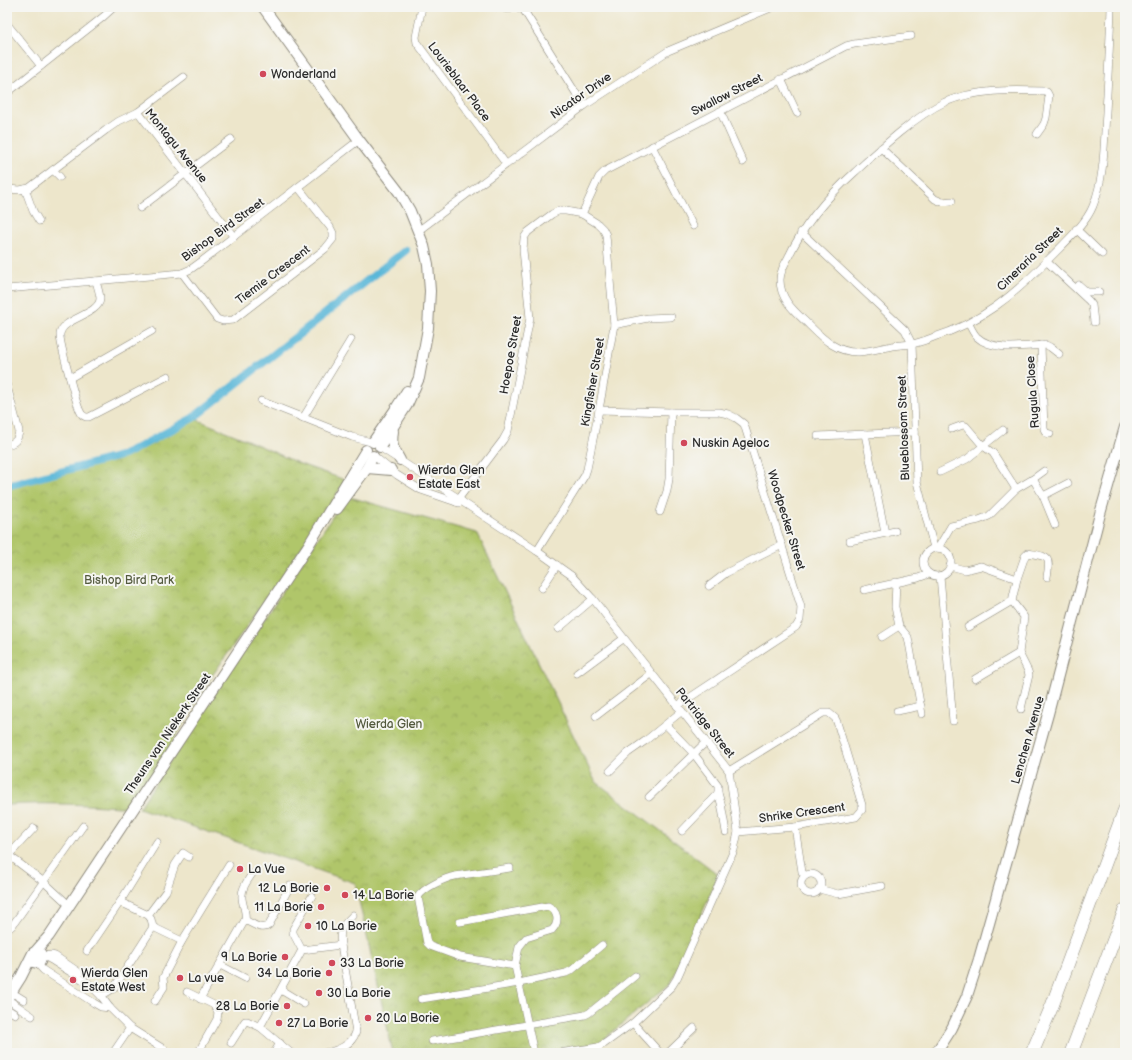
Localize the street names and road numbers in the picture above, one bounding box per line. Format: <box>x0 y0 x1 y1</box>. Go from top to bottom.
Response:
street label: Lourieblaar Place <box>424 40 494 124</box>
street label: Nicator Drive <box>548 70 614 122</box>
street label: Swallow Street <box>689 70 765 119</box>
street label: Montagu Avenue <box>141 106 211 186</box>
street label: Bishop Bird Street <box>179 195 268 265</box>
street label: Cineraria Street <box>994 224 1066 294</box>
street label: Tiemie Crescent <box>233 242 313 308</box>
street label: Hoepoe Street <box>497 314 525 395</box>
street label: Kingfisher Street <box>578 336 608 428</box>
street label: Rugula Close <box>1023 355 1043 429</box>
street label: Blueblossom Street <box>895 375 913 481</box>
street label: Woodpecker Street <box>764 468 809 572</box>
street label: Theuns van Niekerk Street <box>122 670 215 798</box>
street label: Partridge Street <box>672 685 738 761</box>
street label: Lenchen Avenue <box>1008 694 1048 786</box>
street label: Shrike Crescent <box>758 799 846 826</box>

